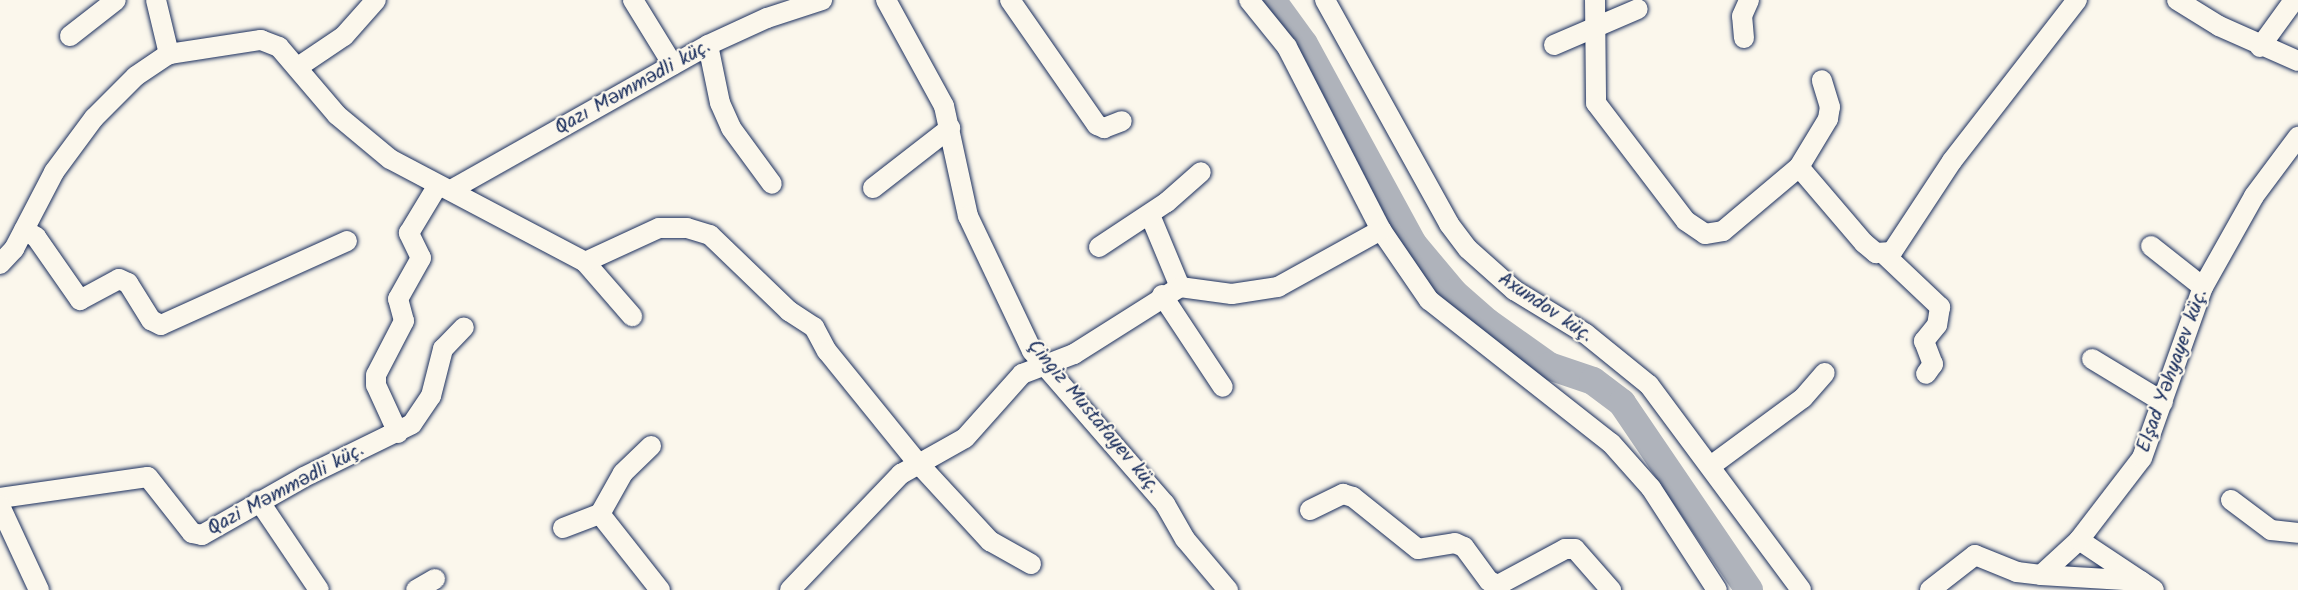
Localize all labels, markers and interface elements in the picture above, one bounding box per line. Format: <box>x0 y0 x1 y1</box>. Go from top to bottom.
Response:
street label: Qazı Məmmədli küç. <box>551 35 715 141</box>
street label: Axundov küç. <box>1493 268 1597 348</box>
street label: Elşad Yəhyayev küç. <box>2132 286 2214 456</box>
street label: Çingiz Mustafayev küç. <box>1021 335 1165 499</box>
street label: Qazi Məmmədli küç. <box>204 439 368 541</box>

